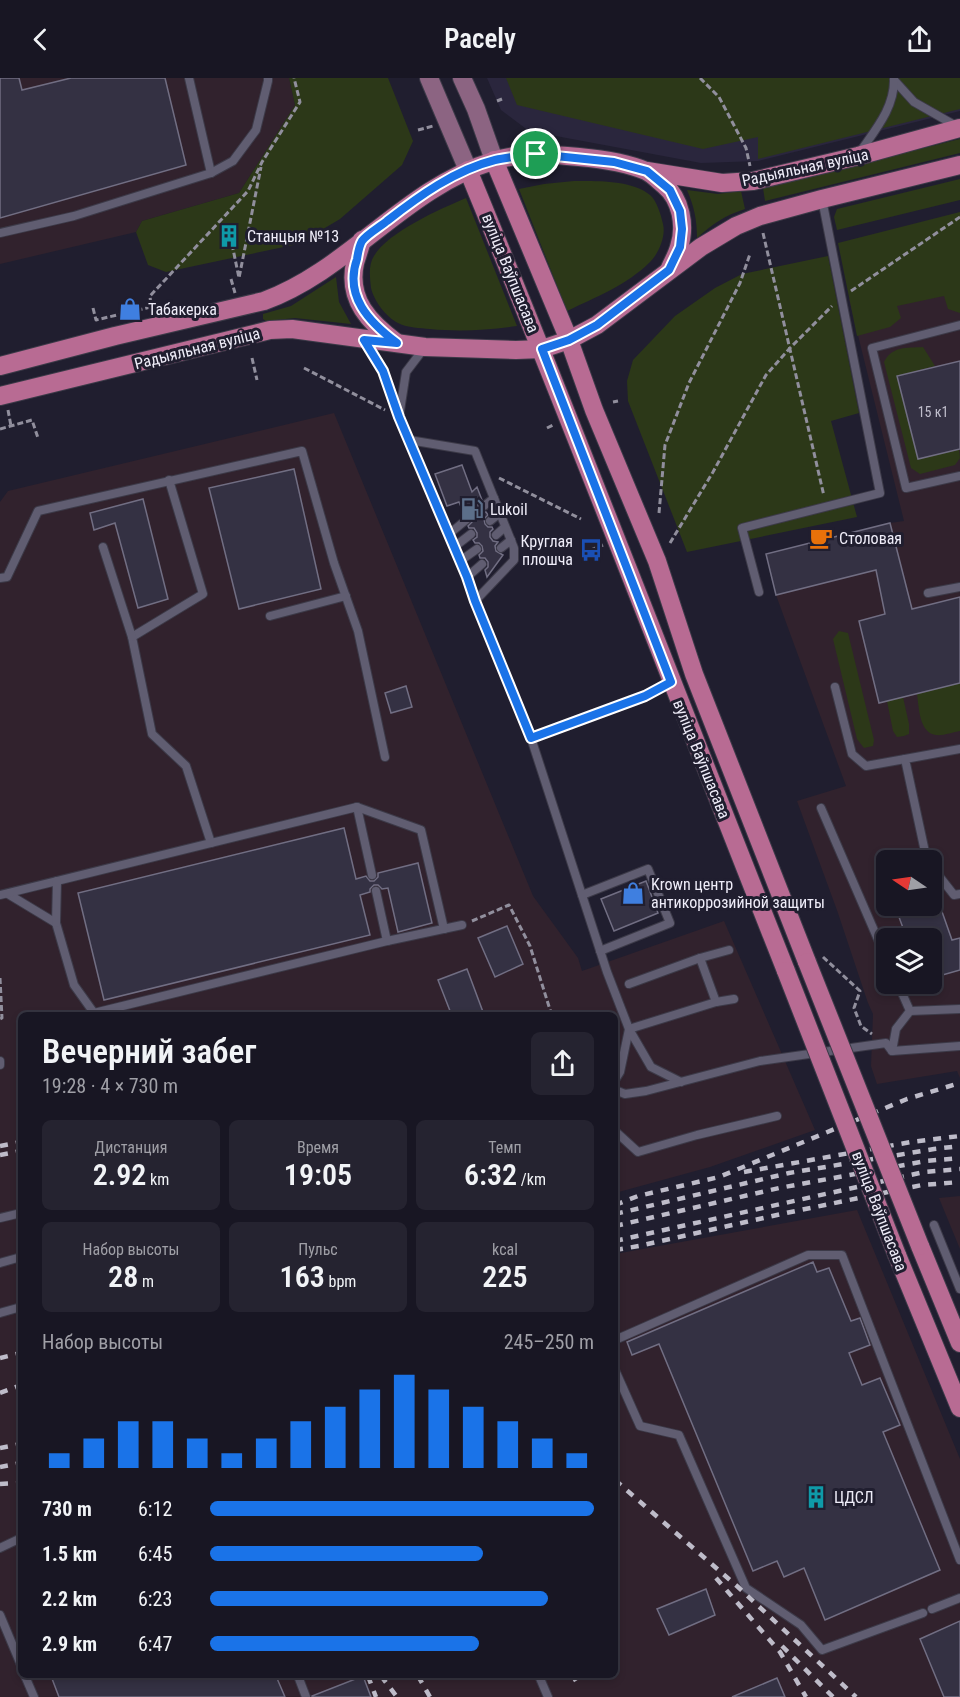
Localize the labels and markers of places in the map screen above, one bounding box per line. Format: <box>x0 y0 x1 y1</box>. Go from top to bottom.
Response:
pin <box>510 128 561 179</box>
building icon: Станцыя №13 <box>216 223 242 249</box>
place label: Станцыя №13 <box>247 227 339 246</box>
shop icon: Табакерка <box>117 296 143 322</box>
place label: Табакерка <box>148 300 217 319</box>
fuel station icon: Lukoil <box>459 496 485 522</box>
place label: Lukoil <box>490 500 528 519</box>
cafe icon: Столовая <box>808 525 834 551</box>
place label: Столовая <box>839 529 902 548</box>
place label: Круглая плошча <box>521 532 573 569</box>
bus stop icon: Круглая плошча <box>578 537 604 563</box>
place label: Krown центр антикоррозийной защиты <box>651 875 825 912</box>
shop icon: Krown центр антикоррозийной защиты <box>620 880 646 906</box>
building icon: ЦДСЛ <box>803 1484 829 1510</box>
place label: ЦДСЛ <box>834 1488 874 1507</box>

